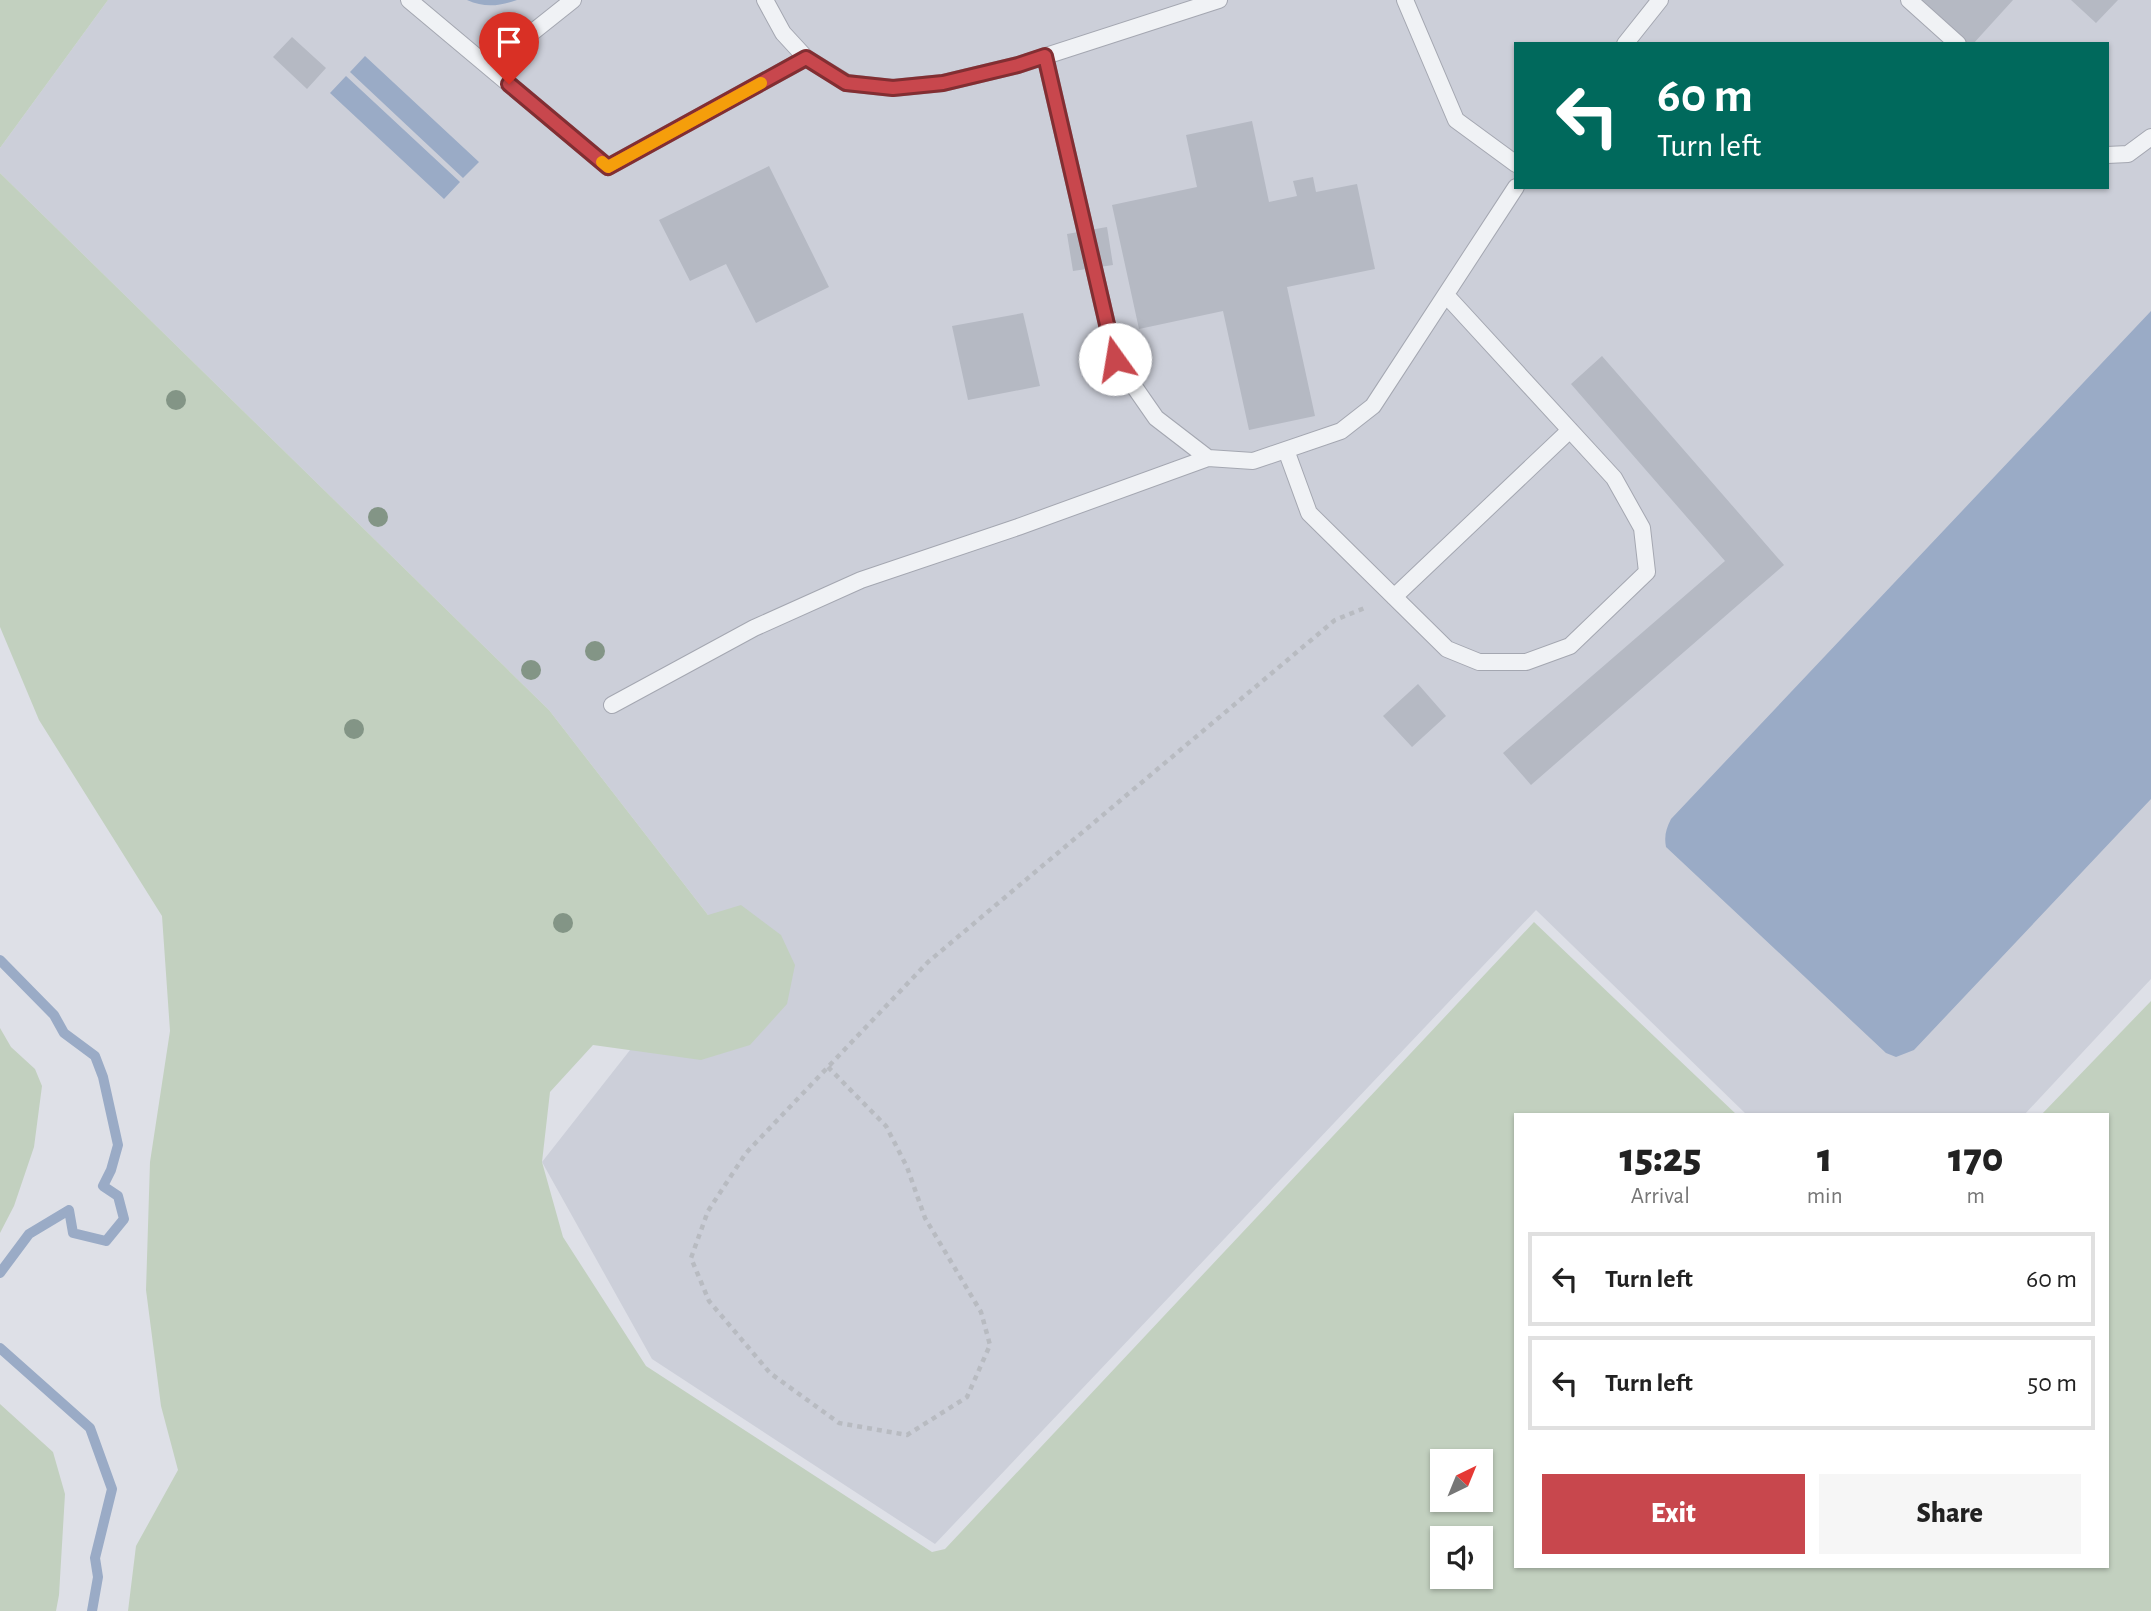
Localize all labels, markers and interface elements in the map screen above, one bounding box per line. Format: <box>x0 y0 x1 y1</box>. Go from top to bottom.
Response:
pin <box>479 12.0 539 84</box>
icon: arrive <box>490 23 528 61</box>
icon: left <box>1542 70 1633 161</box>
text: 60 m <box>1657 72 1753 121</box>
text: Turn left <box>1657 130 1761 162</box>
position arrow <box>1078 322 1152 396</box>
text: 15:25 <box>1619 1137 1701 1179</box>
text: 1 <box>1817 1137 1832 1179</box>
text: 170 <box>1948 1137 2004 1179</box>
text: Arrival <box>1631 1185 1690 1208</box>
text: min <box>1807 1185 1843 1208</box>
text: m <box>1967 1185 1985 1208</box>
icon: left <box>1546 1260 1584 1298</box>
text: Turn left <box>1605 1266 1693 1292</box>
text: 60 m <box>2026 1266 2077 1292</box>
icon: left <box>1546 1364 1584 1402</box>
text: Turn left <box>1605 1370 1693 1396</box>
text: 50 m <box>2027 1370 2077 1396</box>
north arrow <box>1430 1449 1493 1512</box>
map controls <box>1430 1449 1493 1589</box>
button: Exit <box>1542 1474 1805 1554</box>
button: Share <box>1819 1474 2081 1554</box>
button: sound <box>1430 1526 1493 1589</box>

